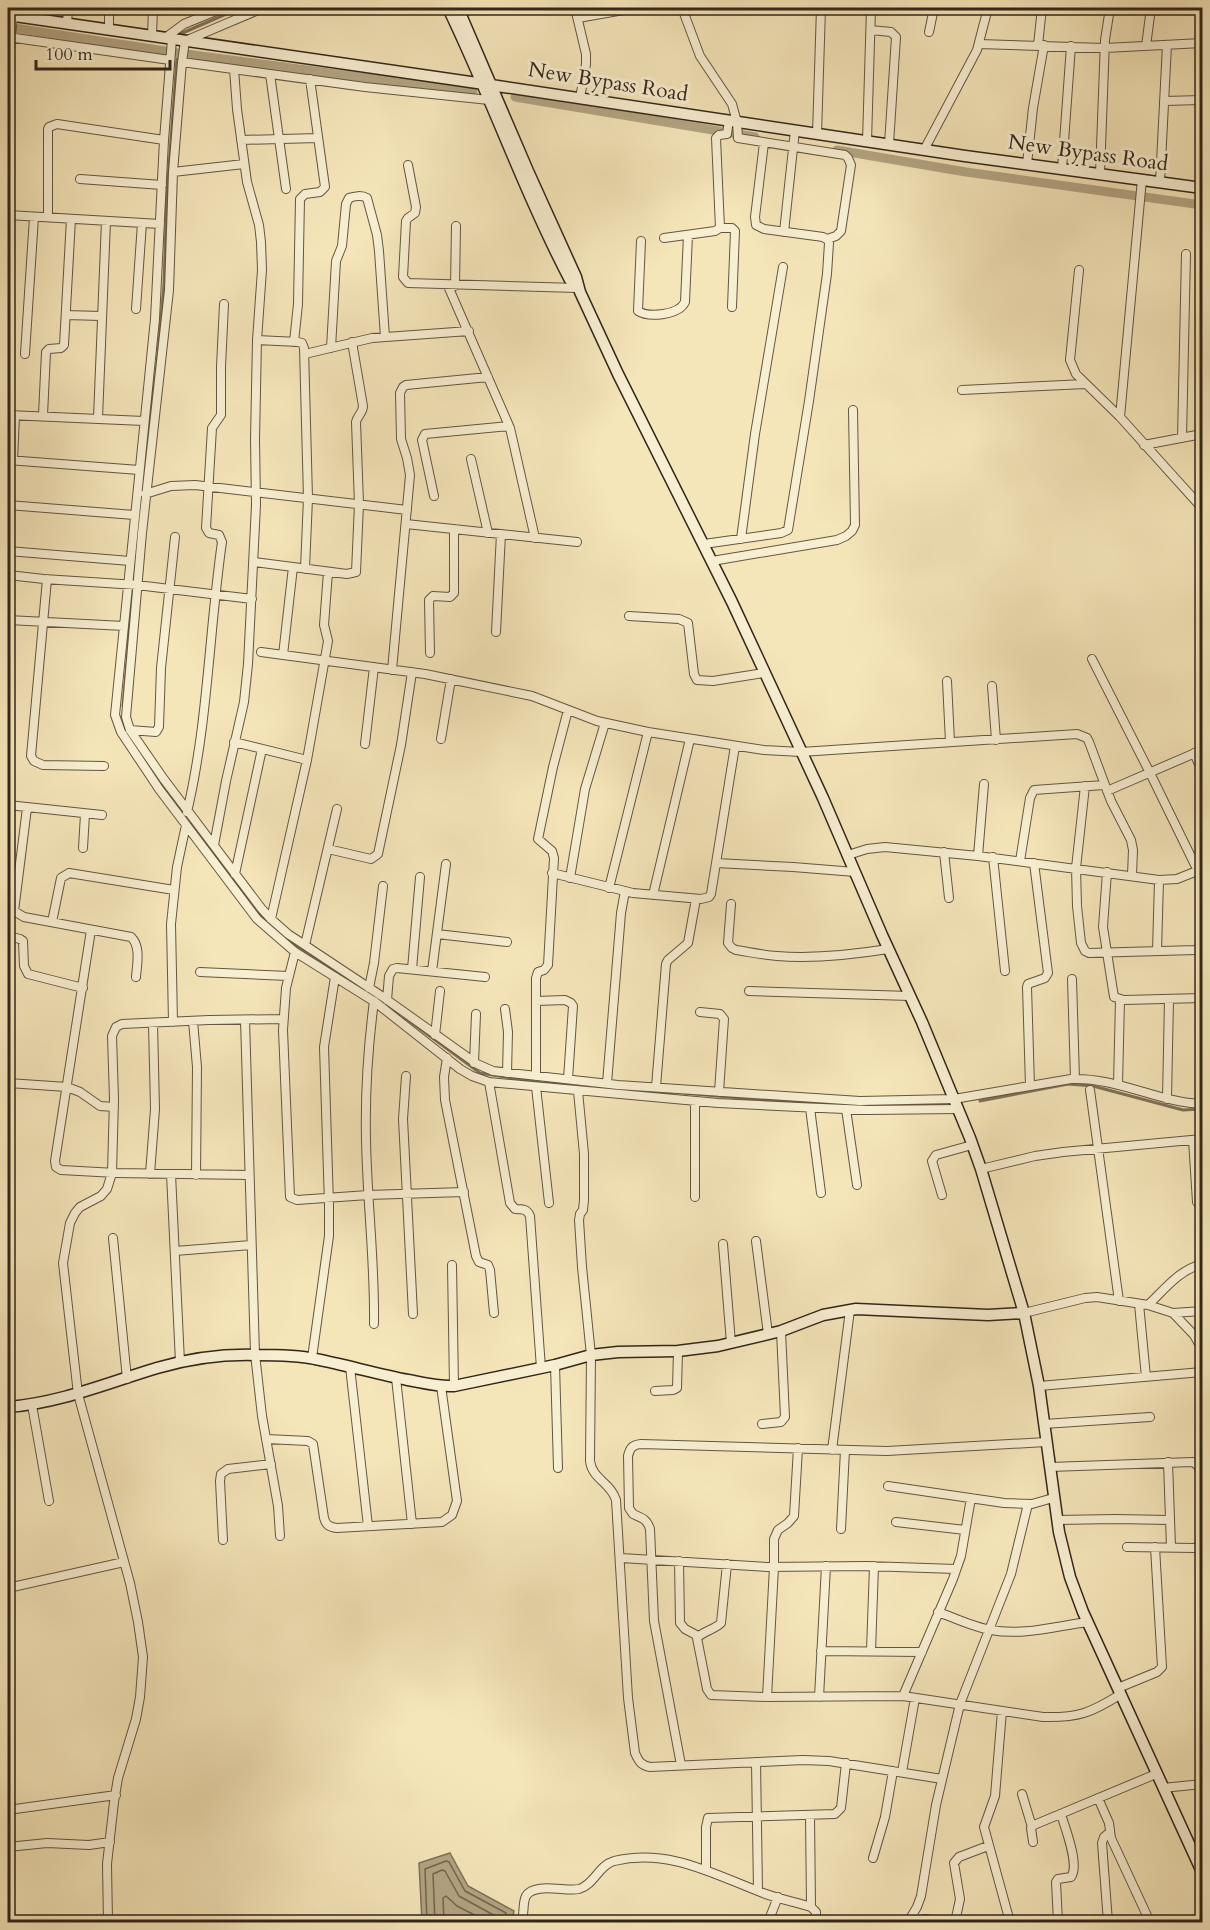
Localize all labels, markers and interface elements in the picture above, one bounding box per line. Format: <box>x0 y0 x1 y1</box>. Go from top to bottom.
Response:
scale bar <box>36 33 170 71</box>
text: 100 m <box>45 42 93 67</box>
street label: New Bypass Road <box>526 55 690 109</box>
street label: New Bypass Road <box>1006 127 1170 179</box>

